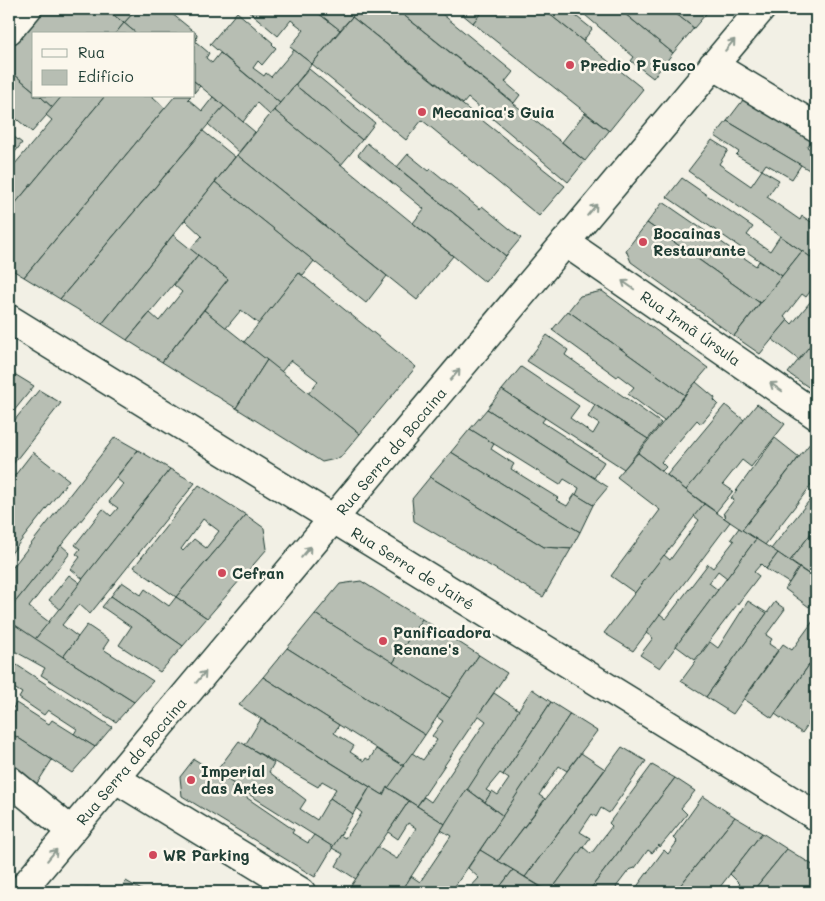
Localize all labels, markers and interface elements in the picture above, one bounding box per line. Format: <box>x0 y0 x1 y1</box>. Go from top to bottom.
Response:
legend <box>32 32 195 98</box>
one-way arrow <box>725 38 736 51</box>
text: Rua <box>78 42 105 62</box>
place label: Predio P Fusco <box>580 55 696 75</box>
marker: Predio P Fusco <box>564 59 576 71</box>
text: Edifício <box>78 66 134 86</box>
place label: Mecanica's Guia <box>432 102 555 122</box>
marker: Mecanica's Guia <box>416 106 428 118</box>
one-way arrow <box>587 203 598 216</box>
place label: Bocainas Restaurante <box>653 223 746 260</box>
marker: Bocainas Restaurante <box>637 236 649 248</box>
one-way arrow <box>621 280 635 290</box>
street label: Rua Irmã Úrsula <box>637 286 745 370</box>
one-way arrow <box>449 368 460 381</box>
one-way arrow <box>769 382 783 392</box>
street label: Rua Serra da Bocaina <box>332 383 450 519</box>
street label: Rua Serra de Jairé <box>348 522 478 614</box>
one-way arrow <box>300 546 311 559</box>
place label: Cefran <box>232 563 284 583</box>
marker: Cefran <box>216 567 228 579</box>
place label: Panificadora Renane's <box>393 622 491 659</box>
marker: Panificadora Renane's <box>377 635 389 647</box>
one-way arrow <box>196 671 207 684</box>
street label: Rua Serra da Bocaina <box>72 693 190 829</box>
place label: Imperial das Artes <box>201 761 274 798</box>
marker: Imperial das Artes <box>185 774 197 786</box>
place label: WR Parking <box>163 845 250 865</box>
one-way arrow <box>46 849 57 862</box>
marker: WR Parking <box>147 849 159 861</box>

